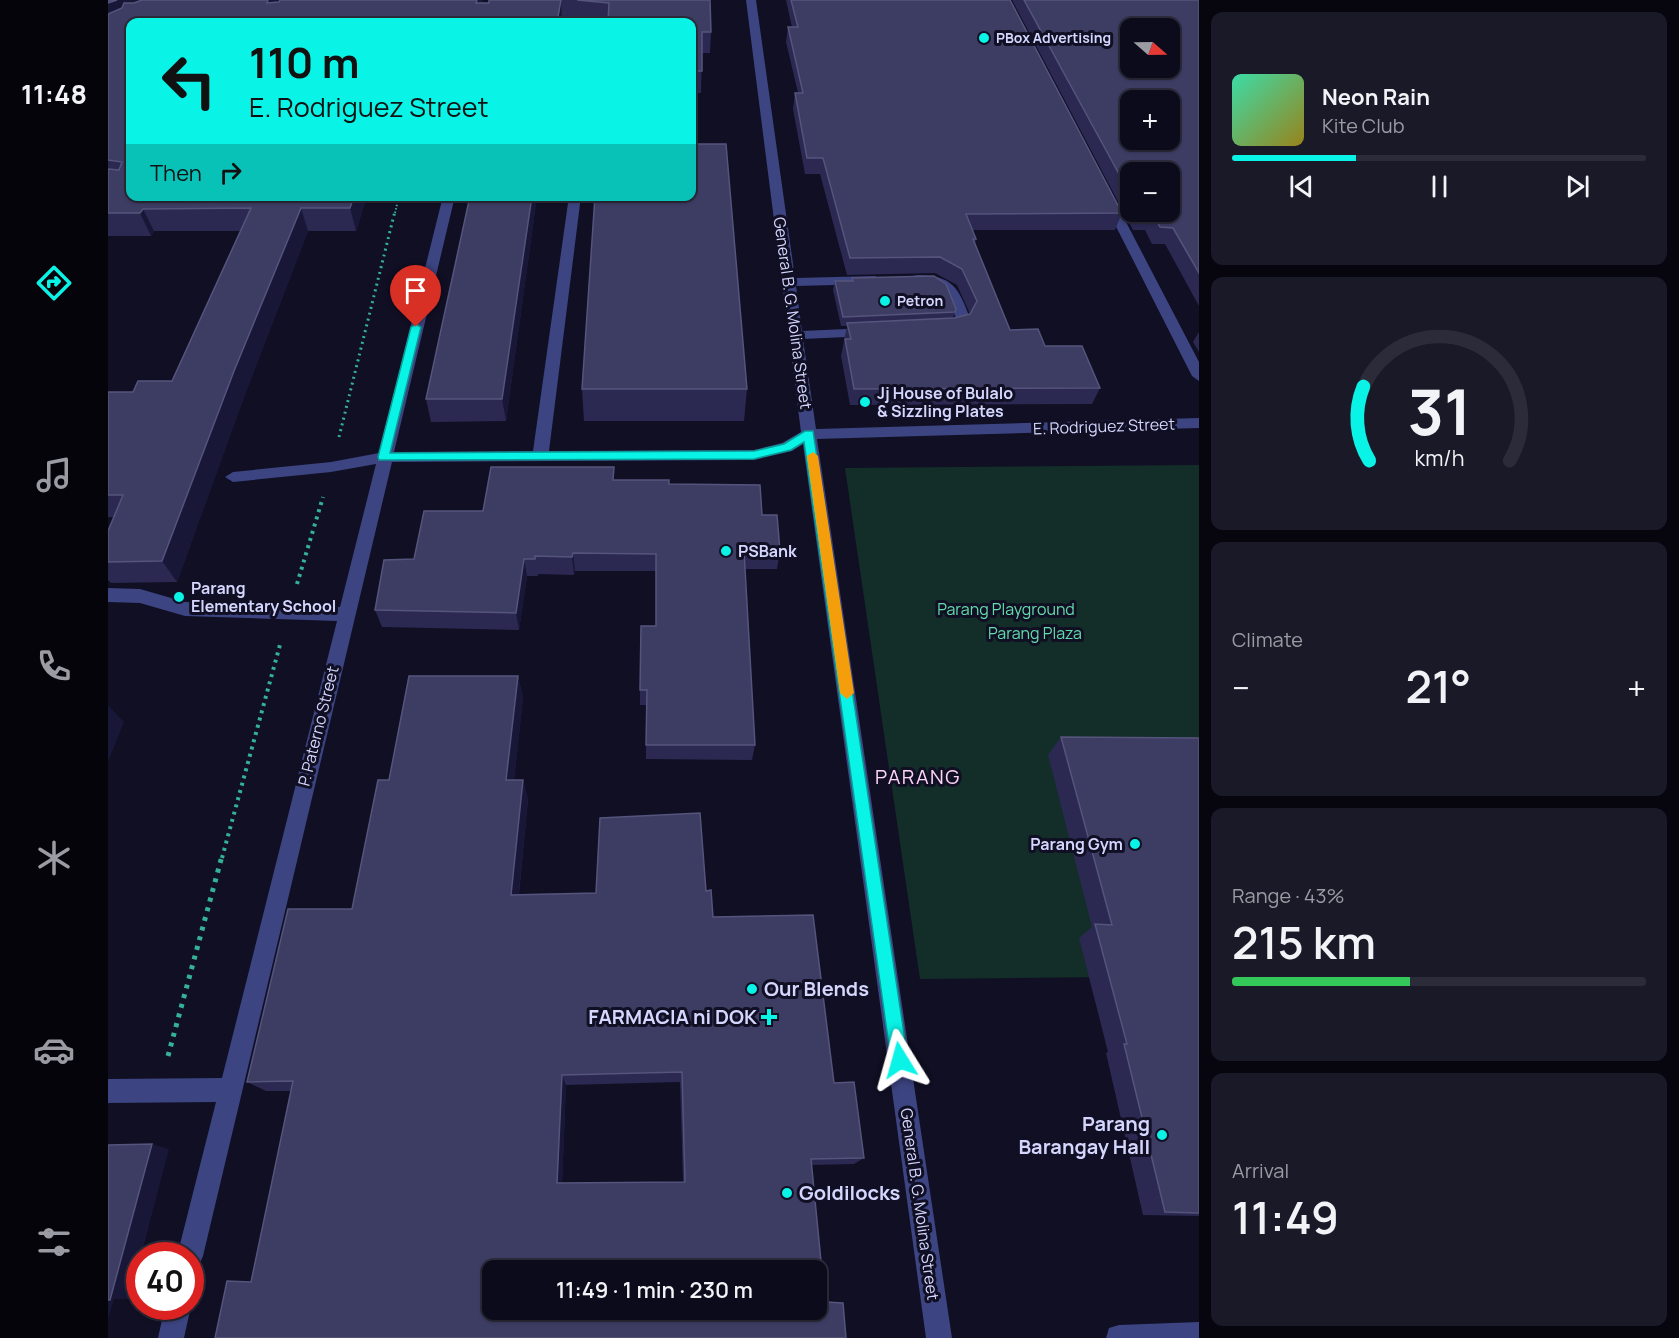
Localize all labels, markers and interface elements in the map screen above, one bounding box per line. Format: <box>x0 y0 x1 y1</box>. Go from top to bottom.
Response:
north arrow <box>1120 18 1180 78</box>
map controls <box>1120 18 1180 222</box>
place label: PBox Advertising <box>996 28 1111 47</box>
marker: PBox Advertising <box>977 31 991 45</box>
text: 110 m <box>249 33 360 91</box>
icon: left <box>150 42 228 120</box>
text: 11:48 <box>21 75 87 112</box>
text: Neon Rain <box>1322 82 1430 112</box>
text: E. Rodriguez Street <box>249 88 488 125</box>
button: + <box>1120 90 1180 150</box>
text: Kite Club <box>1322 112 1405 139</box>
icon: right <box>214 156 247 189</box>
text: Then <box>150 158 202 188</box>
button: − <box>1120 162 1180 222</box>
icon: previous <box>1285 170 1318 203</box>
icon: pause <box>1423 170 1456 203</box>
icon: next <box>1561 170 1594 203</box>
street label: General B. G. Molina Street <box>769 216 817 410</box>
icon: directions <box>33 262 75 304</box>
pin <box>390 265 441 327</box>
icon: arrive <box>399 274 432 307</box>
place label: Petron <box>897 291 943 310</box>
marker: Petron <box>878 294 892 308</box>
text: 31 <box>1407 368 1471 454</box>
place label: Jj House of Bulalo & Sizzling Plates <box>877 382 1013 422</box>
marker: Jj House of Bulalo & Sizzling Plates <box>858 395 872 409</box>
street label: E. Rodriguez Street <box>1033 413 1175 439</box>
text: km/h <box>1414 443 1464 472</box>
icon: music <box>33 454 75 496</box>
place label: PSBank <box>738 540 797 562</box>
marker: PSBank <box>719 544 733 558</box>
place label: Parang Elementary School <box>191 577 336 617</box>
marker: Parang Elementary School <box>172 590 186 604</box>
park label: Parang Playground <box>937 598 1075 620</box>
park label: Parang Plaza <box>988 622 1082 644</box>
text: Climate <box>1232 626 1303 653</box>
icon: phone <box>33 645 75 687</box>
text: 21° <box>1406 655 1471 717</box>
street label: P. Paterno Street <box>292 664 344 788</box>
text: − <box>1232 665 1250 710</box>
text: + <box>1627 665 1646 710</box>
district label: PARANG <box>875 763 961 790</box>
place label: Parang Gym <box>1030 833 1123 855</box>
icon: climate <box>33 837 75 879</box>
marker: Parang Gym <box>1128 837 1142 851</box>
text: Range · 43% <box>1232 882 1345 909</box>
text: 215 km <box>1232 911 1376 973</box>
place label: Our Blends <box>764 975 869 1002</box>
marker: Our Blends <box>745 982 759 996</box>
place label: FARMACIA ni DOK <box>588 1003 757 1030</box>
marker: FARMACIA ni DOK <box>762 1010 776 1024</box>
position arrow <box>868 1028 932 1092</box>
icon: car <box>33 1029 75 1071</box>
street label: General B. G. Molina Street <box>896 1107 944 1301</box>
place label: Parang Barangay Hall <box>1019 1110 1150 1160</box>
marker: Parang Barangay Hall <box>1155 1128 1169 1142</box>
text: Arrival <box>1232 1157 1289 1184</box>
place label: Goldilocks <box>799 1179 901 1206</box>
marker: Goldilocks <box>780 1186 794 1200</box>
text: 11:49 <box>1232 1186 1339 1248</box>
icon: filters <box>33 1221 75 1263</box>
speed limit sign: 40 <box>126 1242 204 1320</box>
text: 11:49 · 1 min · 230 m <box>556 1275 753 1305</box>

